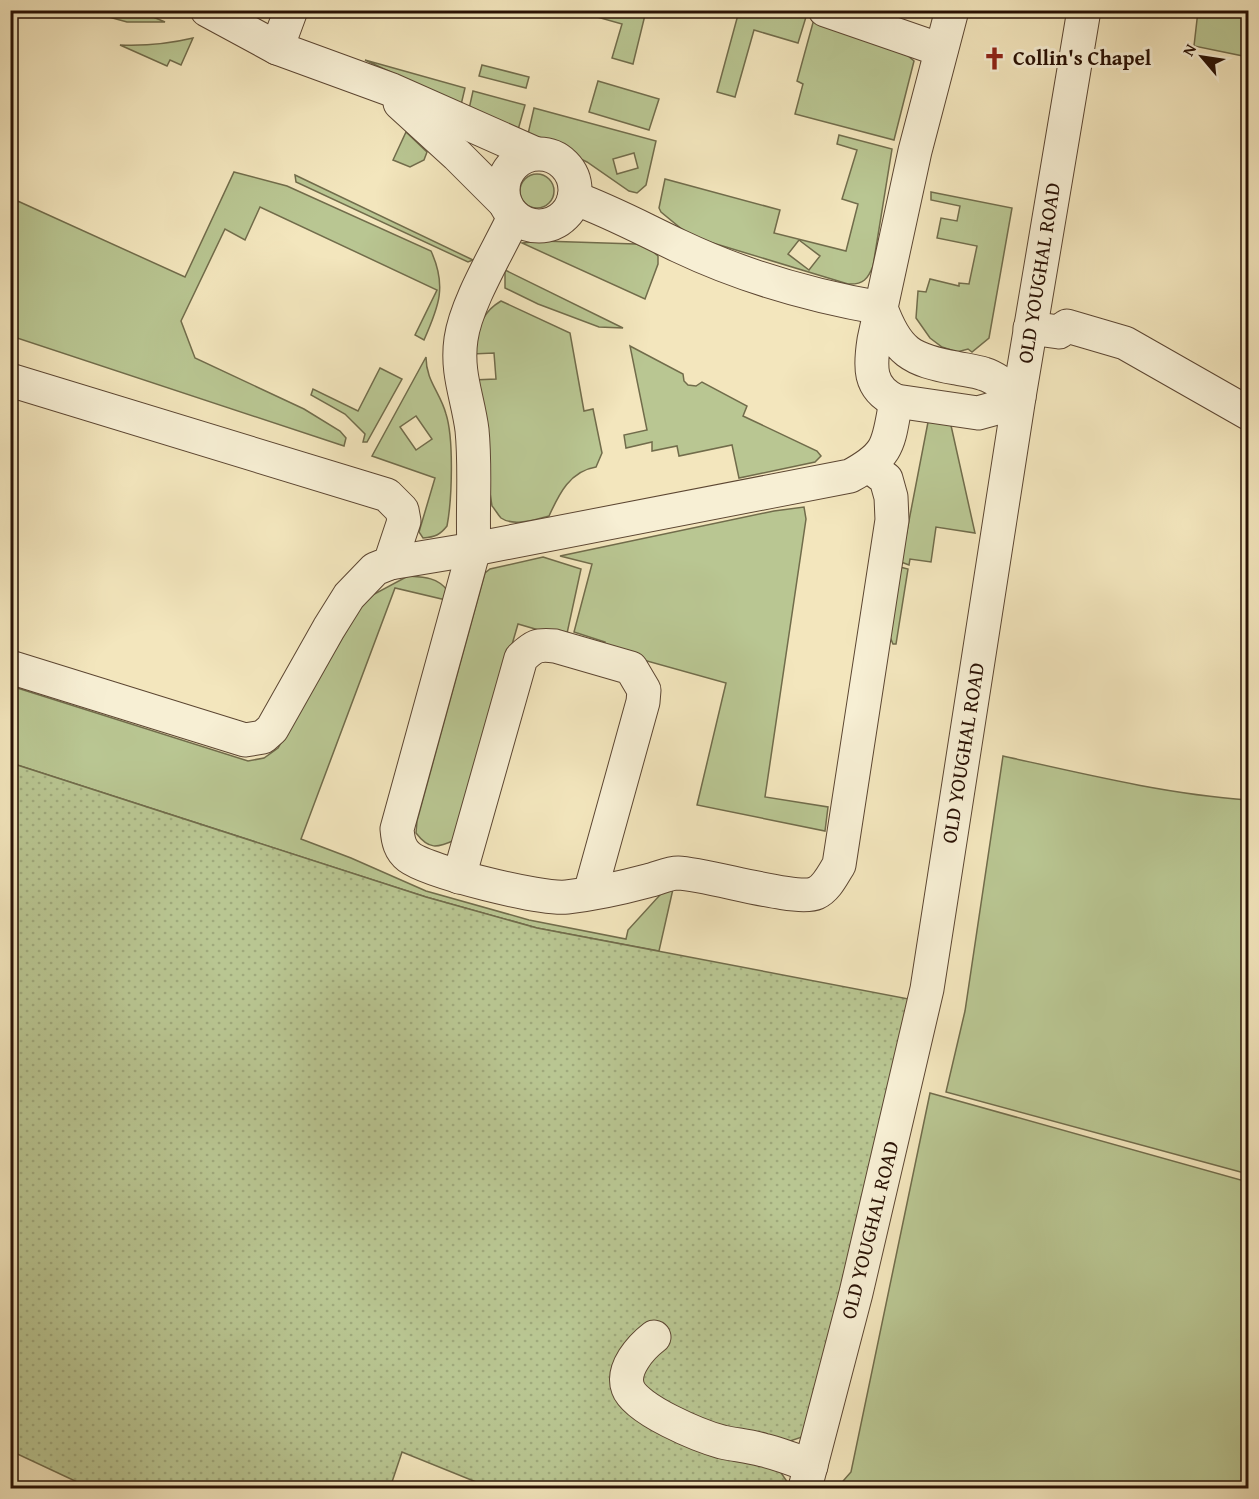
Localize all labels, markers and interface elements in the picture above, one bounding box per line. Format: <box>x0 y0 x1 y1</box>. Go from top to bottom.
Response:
north arrow <box>1172 27 1232 87</box>
text: N <box>1176 39 1202 60</box>
place label: Collin's Chapel <box>1013 42 1152 73</box>
church icon: Collin's Chapel <box>982 45 1008 71</box>
street label: OLD YOUGHAL ROAD <box>1009 180 1068 365</box>
street label: OLD YOUGHAL ROAD <box>933 660 992 845</box>
street label: OLD YOUGHAL ROAD <box>832 1138 907 1322</box>

